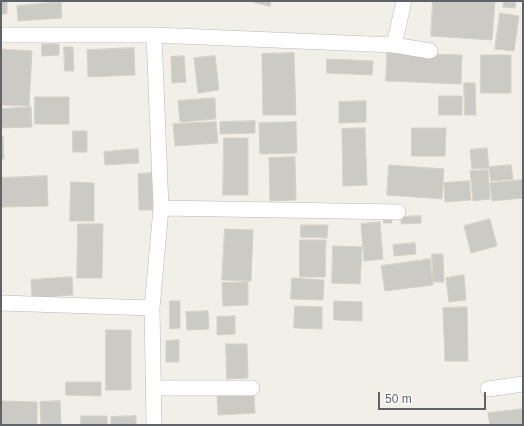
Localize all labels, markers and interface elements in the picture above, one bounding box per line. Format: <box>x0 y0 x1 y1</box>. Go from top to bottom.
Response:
scale bar <box>380 384 488 410</box>
text: 50 m <box>385 392 412 406</box>

